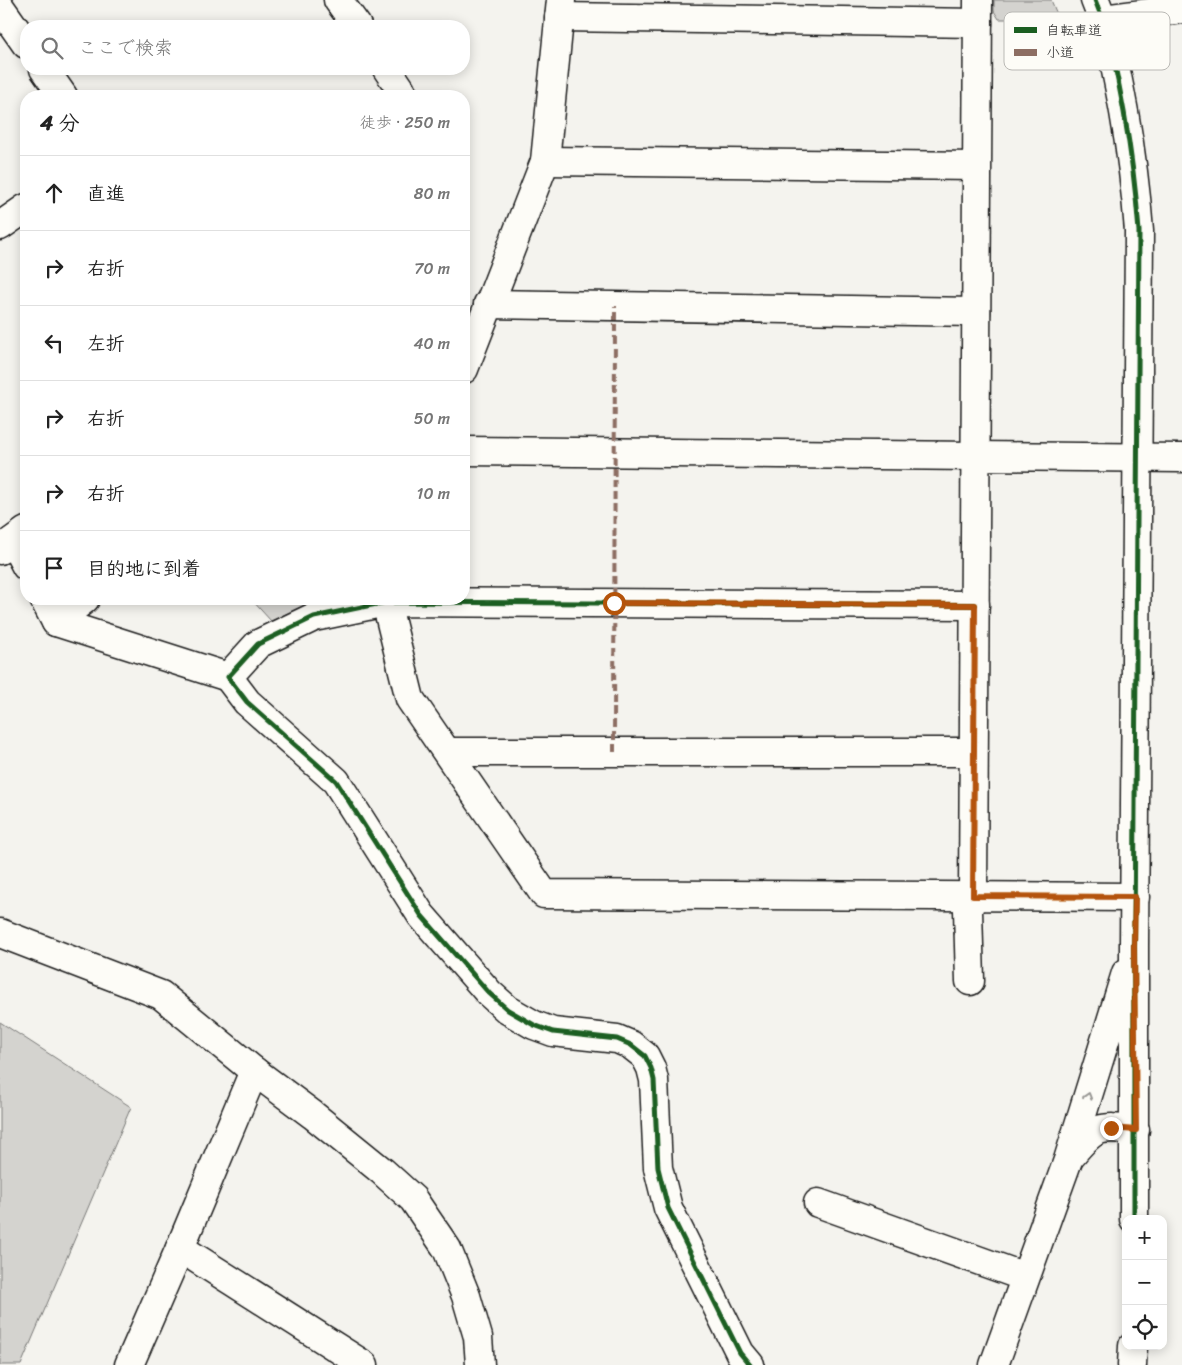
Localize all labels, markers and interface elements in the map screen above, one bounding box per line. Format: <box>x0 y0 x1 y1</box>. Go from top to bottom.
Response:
legend <box>1004 12 1170 70</box>
text: 自転車道 <box>1046 18 1102 43</box>
search box <box>20 20 470 75</box>
text: ここで検索 <box>78 31 173 64</box>
icon: search <box>38 34 66 62</box>
text: 小道 <box>1046 40 1074 65</box>
text: 4 分 <box>40 104 80 142</box>
text: 徒歩 · 250 m <box>360 108 450 137</box>
text: 直進 <box>87 177 125 210</box>
icon: ahead <box>40 179 68 207</box>
text: 80 m <box>414 179 450 208</box>
text: 右折 <box>87 252 125 285</box>
icon: right <box>40 254 68 282</box>
text: 70 m <box>414 254 450 283</box>
text: 左折 <box>87 327 125 360</box>
icon: left <box>40 329 68 357</box>
text: 40 m <box>413 329 450 358</box>
text: 右折 <box>87 402 125 435</box>
icon: right <box>40 404 68 432</box>
text: 50 m <box>414 404 450 433</box>
text: 右折 <box>87 477 125 510</box>
icon: right <box>40 479 68 507</box>
text: 10 m <box>417 479 450 508</box>
text: 目的地に到着 <box>87 552 201 585</box>
icon: arrive <box>40 554 68 582</box>
route start <box>603 592 626 615</box>
one-way arrow <box>1082 1093 1092 1101</box>
route end <box>1100 1117 1123 1140</box>
map controls <box>1122 1215 1167 1350</box>
button: + <box>1122 1215 1167 1260</box>
button: − <box>1122 1260 1167 1305</box>
button: locate <box>1122 1305 1167 1350</box>

